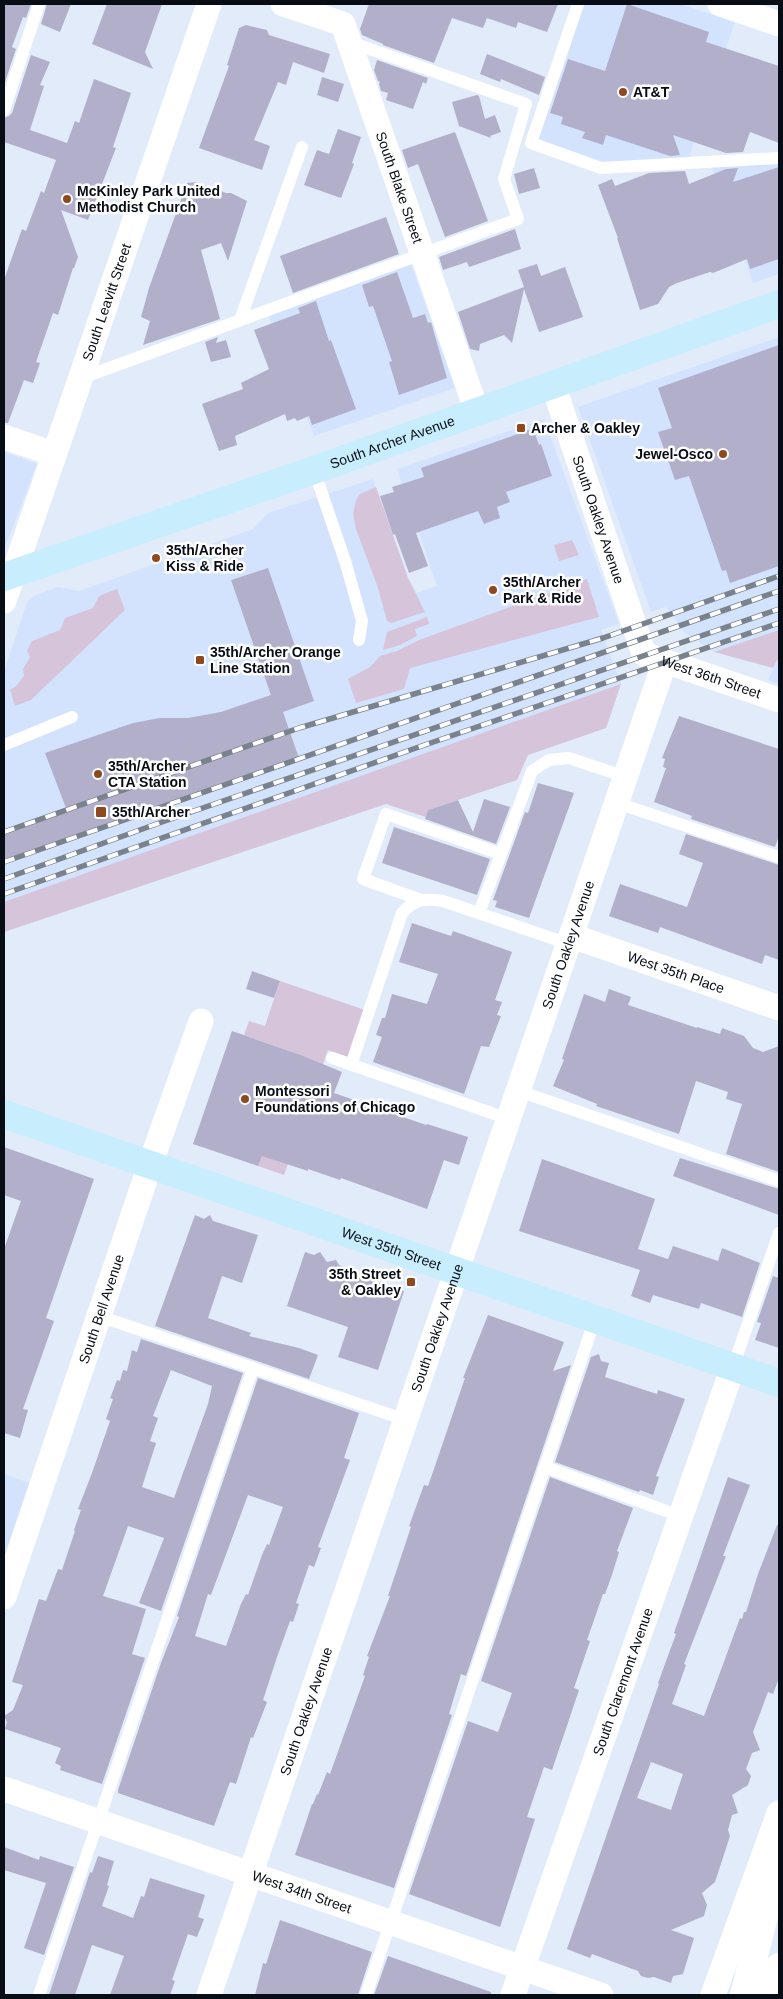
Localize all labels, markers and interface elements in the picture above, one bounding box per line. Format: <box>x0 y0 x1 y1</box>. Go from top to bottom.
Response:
place label: AT&T <box>633 84 670 100</box>
marker: AT&T <box>617 86 629 98</box>
street label: South Blake Street <box>373 129 426 245</box>
place label: McKinley Park United Methodist Church <box>77 183 220 215</box>
marker: McKinley Park United Methodist Church <box>61 193 73 205</box>
street label: South Leavitt Street <box>79 241 134 363</box>
street label: South Archer Avenue <box>328 412 457 472</box>
place label: Archer & Oakley <box>531 420 640 436</box>
marker: Archer & Oakley <box>515 422 527 434</box>
place label: Jewel-Osco <box>635 446 713 462</box>
marker: Jewel-Osco <box>717 448 729 460</box>
street label: South Oakley Avenue <box>569 453 628 586</box>
place label: 35th/Archer Kiss & Ride <box>166 542 244 574</box>
marker: 35th/Archer Kiss & Ride <box>150 552 162 564</box>
place label: 35th/Archer Park & Ride <box>503 574 582 606</box>
marker: 35th/Archer Park & Ride <box>487 584 499 596</box>
place label: 35th/Archer Orange Line Station <box>210 644 341 676</box>
street label: West 36th Street <box>659 653 763 701</box>
marker: 35th/Archer Orange Line Station <box>194 654 206 666</box>
place label: 35th/Archer CTA Station <box>108 758 187 790</box>
marker: 35th/Archer CTA Station <box>92 768 104 780</box>
place label: 35th/Archer <box>112 804 190 820</box>
marker: 35th/Archer <box>94 805 108 819</box>
street label: South Oakley Avenue <box>539 878 597 1011</box>
street label: West 35th Place <box>625 948 727 996</box>
place label: Montessori Foundations of Chicago <box>255 1083 415 1115</box>
marker: Montessori Foundations of Chicago <box>239 1093 251 1105</box>
street label: West 35th Street <box>340 1224 443 1273</box>
street label: South Bell Avenue <box>75 1252 127 1366</box>
street label: South Oakley Avenue <box>408 1261 466 1394</box>
place label: 35th Street & Oakley <box>329 1266 401 1298</box>
marker: 35th Street & Oakley <box>405 1276 417 1288</box>
street label: South Claremont Avenue <box>589 1605 656 1758</box>
street label: South Oakley Avenue <box>277 1645 335 1777</box>
street label: West 34th Street <box>250 1867 354 1916</box>

